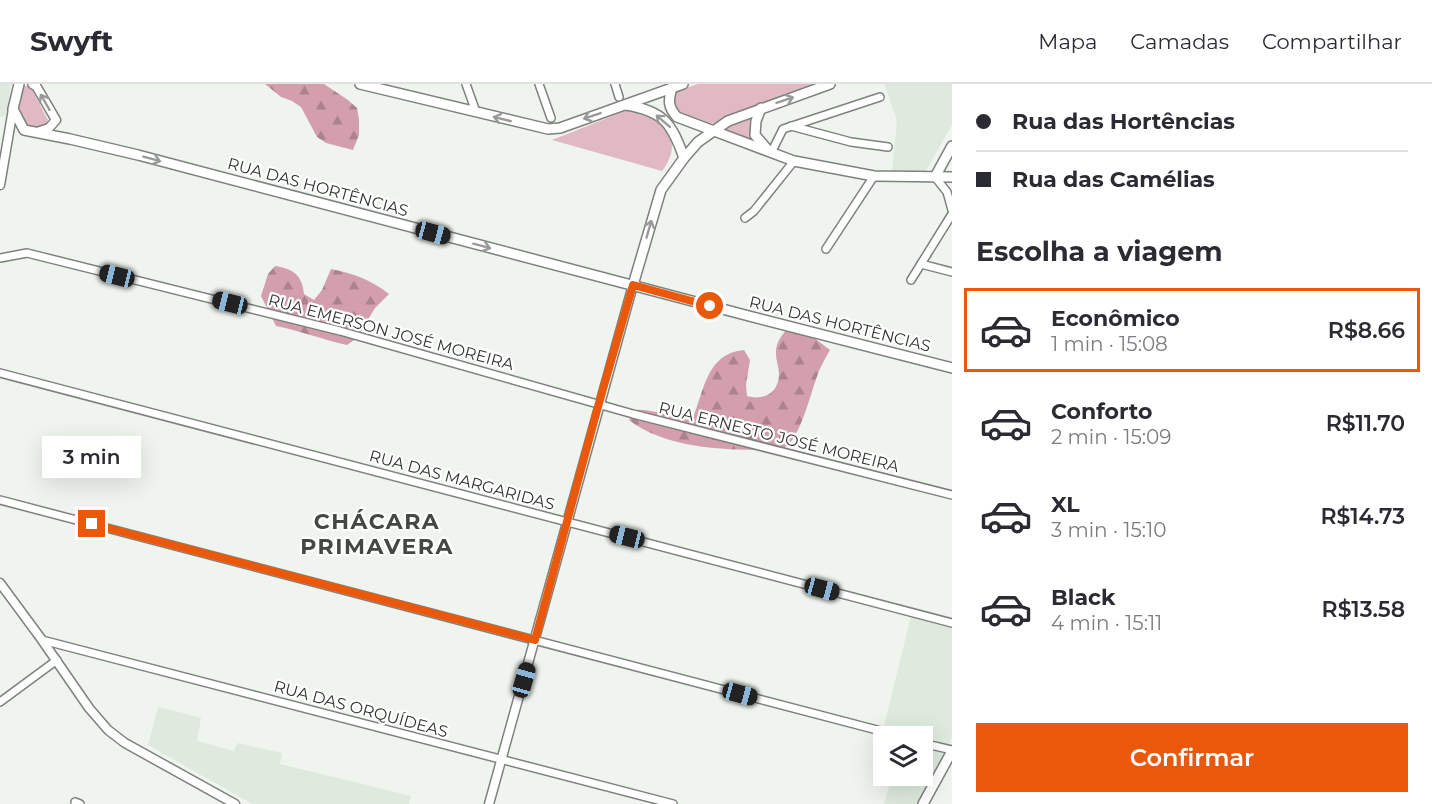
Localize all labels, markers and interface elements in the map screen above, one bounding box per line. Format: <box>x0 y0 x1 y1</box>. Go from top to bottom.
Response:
text: Swyft <box>30 24 113 58</box>
text: Mapa <box>1038 29 1097 54</box>
text: Camadas <box>1130 29 1229 54</box>
text: Compartilhar <box>1262 29 1402 54</box>
one-way arrow <box>775 93 794 104</box>
one-way arrow <box>39 94 51 111</box>
text: Rua das Hortências <box>1012 108 1235 135</box>
one-way arrow <box>493 112 512 124</box>
one-way arrow <box>583 112 602 123</box>
one-way arrow <box>656 114 672 128</box>
one-way arrow <box>142 153 161 165</box>
street label: RUA DAS HORTÊNCIAS <box>225 154 411 220</box>
text: Rua das Camélias <box>1012 166 1215 193</box>
car <box>413 220 453 246</box>
one-way arrow <box>644 220 655 239</box>
text: Escolha a viagem <box>976 235 1223 268</box>
one-way arrow <box>473 241 492 252</box>
car <box>97 263 137 289</box>
car <box>210 290 250 316</box>
street label: RUA EMERSON JOSÉ MOREIRA <box>266 290 516 374</box>
route start <box>696 292 723 319</box>
street label: RUA DAS HORTÊNCIAS <box>747 292 933 356</box>
icon: car <box>979 303 1033 357</box>
text: Econômico <box>1051 305 1180 332</box>
text: R$8.66 <box>1328 317 1405 344</box>
text: 1 min · 15:08 <box>1051 332 1168 356</box>
icon: car <box>979 396 1033 450</box>
street label: RUA ERNESTO JOSÉ MOREIRA <box>657 398 902 476</box>
text: Conforto <box>1051 398 1152 425</box>
text: R$11.70 <box>1326 410 1405 437</box>
text: 2 min · 15:09 <box>1051 425 1171 449</box>
callout: 3 min <box>42 437 142 479</box>
text: 3 min <box>63 445 120 469</box>
street label: RUA DAS MARGARIDAS <box>367 446 557 514</box>
icon: car <box>979 489 1033 543</box>
text: XL <box>1051 491 1080 518</box>
text: R$14.73 <box>1320 503 1405 530</box>
district label: CHÁCARA PRIMAVERA <box>300 508 454 560</box>
route end <box>78 510 105 537</box>
text: 3 min · 15:10 <box>1051 518 1166 542</box>
car <box>607 524 647 550</box>
car <box>802 576 842 602</box>
icon: car <box>979 582 1033 636</box>
text: Black <box>1051 584 1115 611</box>
text: R$13.58 <box>1322 596 1405 623</box>
text: 4 min · 15:11 <box>1051 611 1162 635</box>
car <box>510 660 538 700</box>
street label: RUA DAS ORQUÍDEAS <box>272 677 450 741</box>
car <box>720 681 760 707</box>
button: Confirmar <box>976 723 1408 792</box>
map controls <box>873 726 933 786</box>
button: layers <box>873 726 933 786</box>

